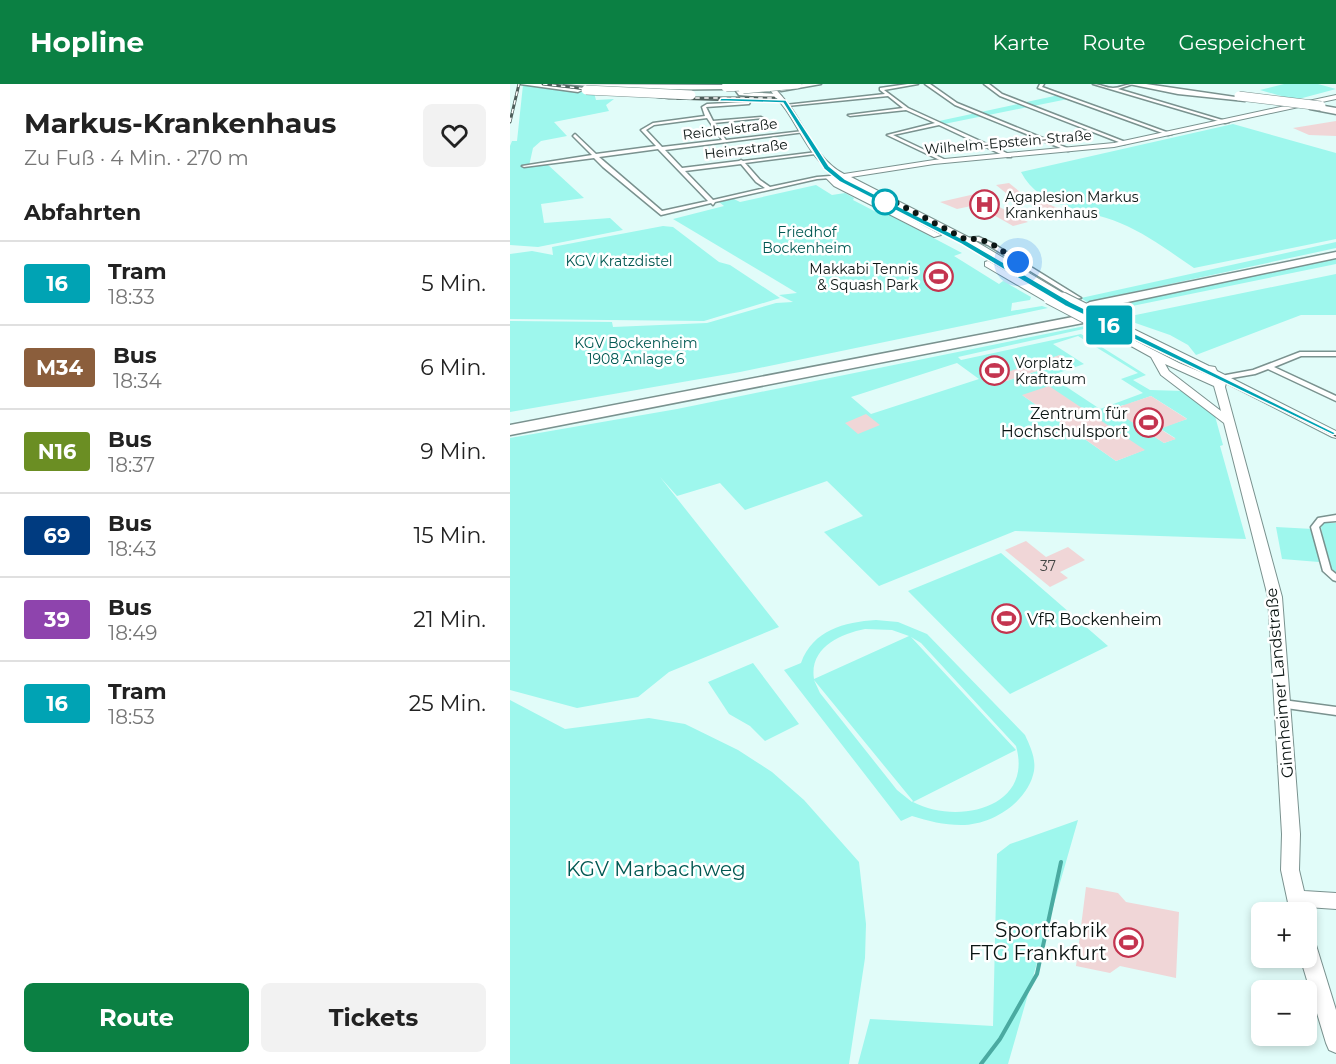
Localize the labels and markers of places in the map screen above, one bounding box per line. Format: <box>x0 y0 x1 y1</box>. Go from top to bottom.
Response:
place label: Agaplesion Markus Krankenhaus <box>1005 188 1139 222</box>
unlabelled marker <box>872 189 898 215</box>
hospital icon: Agaplesion Markus Krankenhaus <box>968 189 1000 221</box>
place label: Makkabi Tennis & Squash Park <box>809 260 919 294</box>
sports icon: Makkabi Tennis & Squash Park <box>923 261 955 293</box>
place label: Vorplatz Kraftraum <box>1015 354 1086 388</box>
sports icon: Vorplatz Kraftraum <box>978 355 1010 387</box>
place label: Zentrum für Hochschulsport <box>1001 404 1128 441</box>
sports icon: Zentrum für Hochschulsport <box>1133 406 1165 438</box>
sports icon: VfR Bockenheim <box>990 603 1022 635</box>
place label: VfR Bockenheim <box>1027 610 1162 629</box>
place label: Sportfabrik FTG Frankfurt <box>969 918 1107 965</box>
sports icon: Sportfabrik FTG Frankfurt <box>1112 926 1144 958</box>

